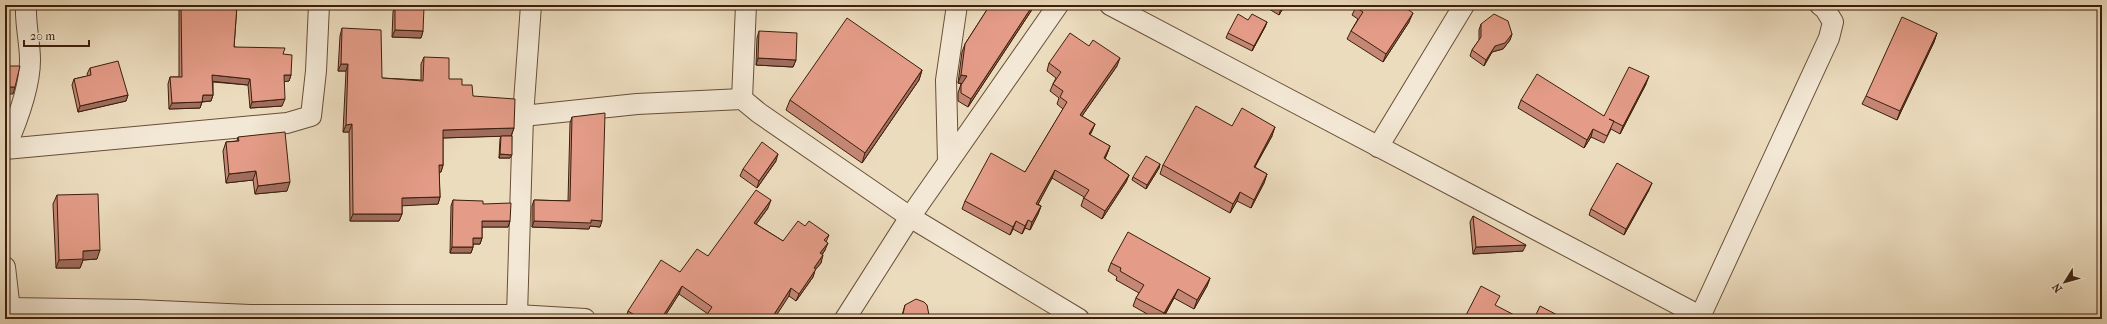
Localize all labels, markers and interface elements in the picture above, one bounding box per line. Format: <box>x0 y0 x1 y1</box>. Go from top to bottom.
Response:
scale bar <box>24 22 89 48</box>
text: 20 m <box>30 29 55 43</box>
north arrow <box>2045 262 2085 302</box>
text: N <box>2049 280 2065 295</box>

